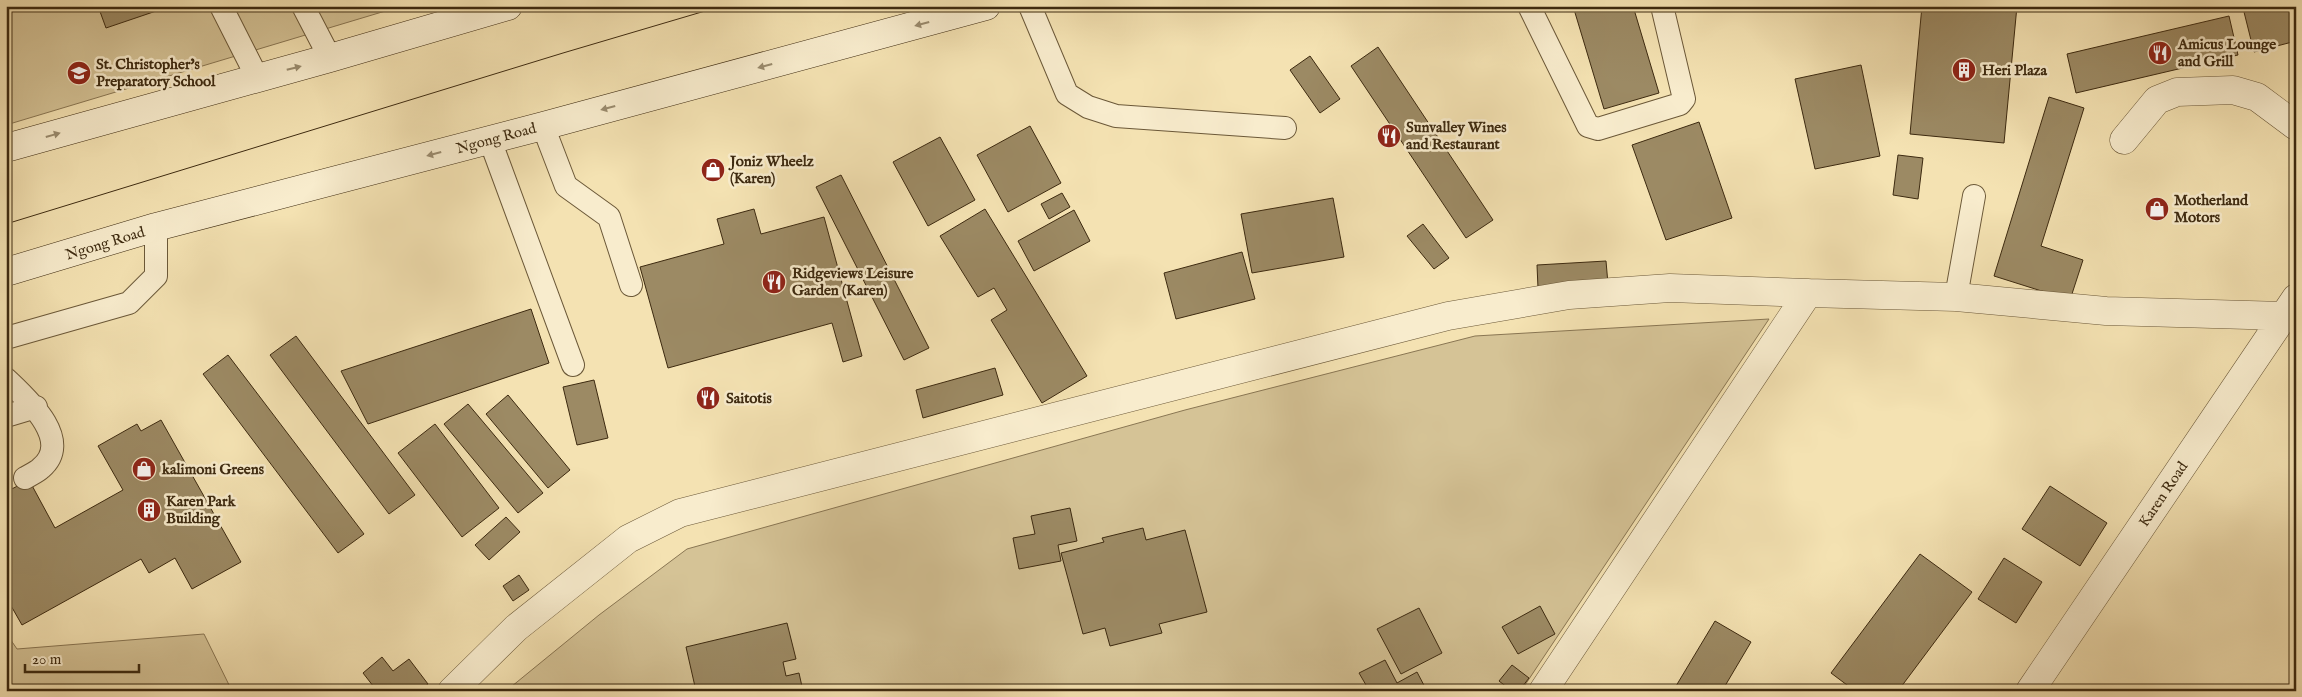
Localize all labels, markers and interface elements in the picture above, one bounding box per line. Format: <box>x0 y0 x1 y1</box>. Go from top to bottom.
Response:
one-way arrow <box>915 20 930 28</box>
place label: Amicus Lounge and Grill <box>2177 35 2276 71</box>
restaurant icon: Amicus Lounge and Grill <box>2147 40 2173 66</box>
place label: St. Christopher's Preparatory School <box>96 55 216 91</box>
building icon: Heri Plaza <box>1951 57 1977 83</box>
school or university icon: St. Christopher's Preparatory School <box>66 60 92 86</box>
place label: Heri Plaza <box>1982 61 2048 80</box>
one-way arrow <box>758 62 773 70</box>
one-way arrow <box>286 63 301 71</box>
one-way arrow <box>601 105 616 113</box>
street label: Ngong Road <box>454 118 539 158</box>
place label: Sunvalley Wines and Restaurant <box>1406 118 1507 154</box>
restaurant icon: Sunvalley Wines and Restaurant <box>1376 123 1402 149</box>
one-way arrow <box>46 130 61 138</box>
one-way arrow <box>427 151 442 159</box>
place label: Joniz Wheelz (Karen) <box>728 152 814 188</box>
shop icon: Joniz Wheelz (Karen) <box>700 157 726 183</box>
place label: Motherland Motors <box>2174 191 2249 227</box>
shop icon: Motherland Motors <box>2144 196 2170 222</box>
street label: Ngong Road <box>63 222 148 265</box>
place label: Ridgeviews Leisure Garden (Karen) <box>792 264 913 300</box>
restaurant icon: Ridgeviews Leisure Garden (Karen) <box>761 269 787 295</box>
restaurant icon: Saitotis <box>695 385 721 411</box>
place label: Saitotis <box>726 389 772 408</box>
shop icon: kalimoni Greens <box>131 456 157 482</box>
street label: Karen Road <box>2135 457 2193 531</box>
place label: kalimoni Greens <box>161 460 265 479</box>
place label: Karen Park Building <box>166 492 236 528</box>
building icon: Karen Park Building <box>136 497 162 523</box>
scale bar <box>25 642 139 674</box>
text: 20 m <box>32 650 62 669</box>

